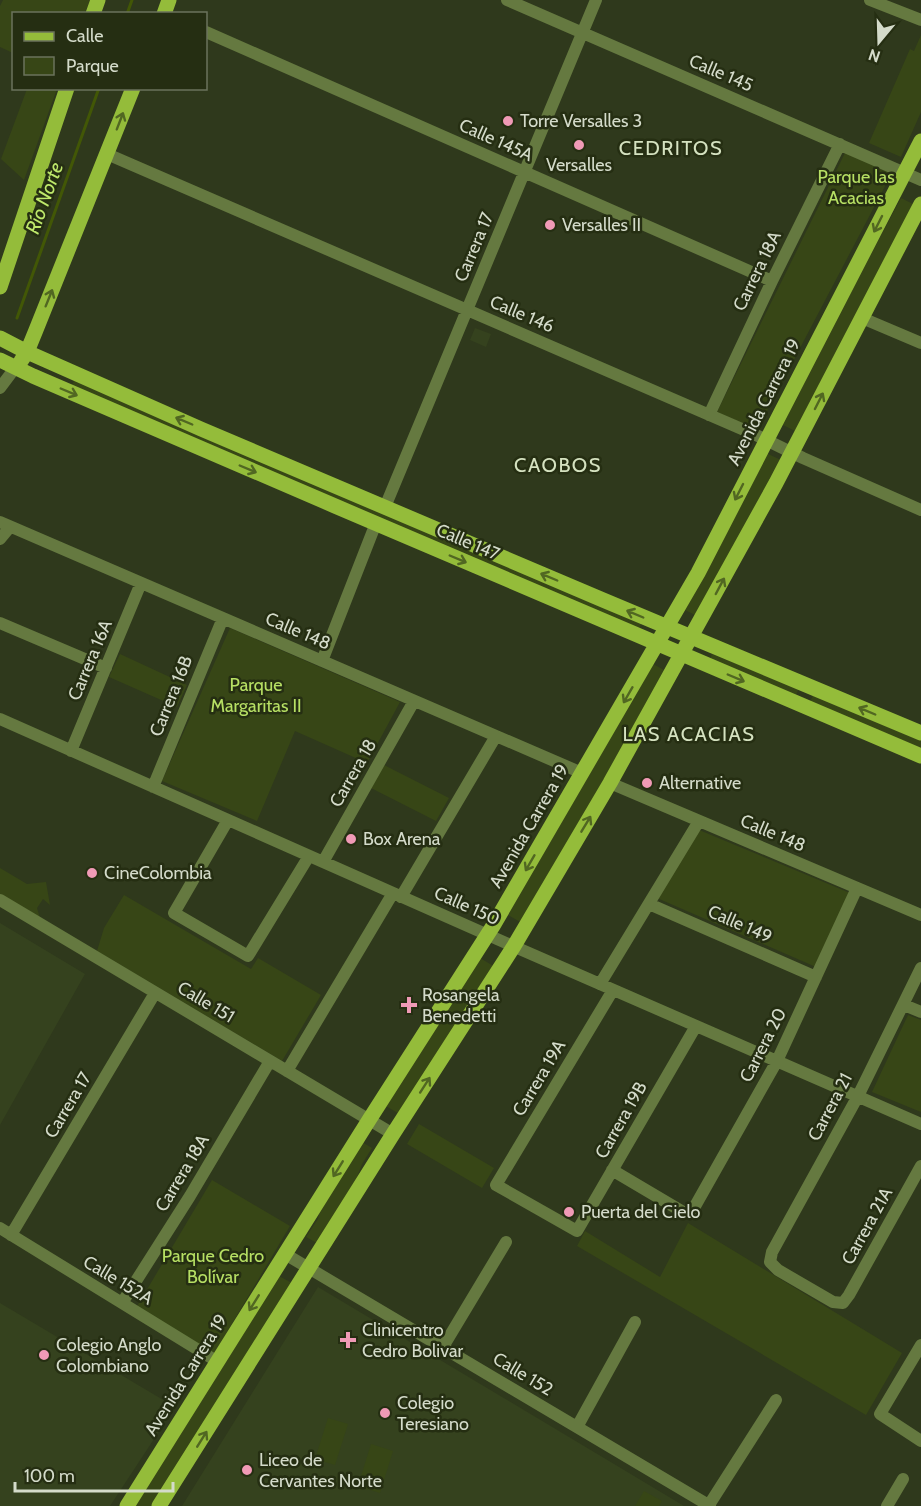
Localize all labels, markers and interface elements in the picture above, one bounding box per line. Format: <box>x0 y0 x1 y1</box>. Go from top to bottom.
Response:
legend <box>12 12 207 90</box>
north arrow <box>849 12 909 72</box>
text: Calle <box>66 25 103 47</box>
text: N <box>866 45 883 67</box>
street label: Calle 145 <box>686 50 756 96</box>
text: Parque <box>66 55 119 77</box>
place label: Torre Versalles 3 <box>520 110 642 132</box>
one-way arrow <box>115 113 126 131</box>
street label: Calle 145A <box>456 114 536 166</box>
marker: Torre Versalles 3 <box>501 114 515 128</box>
district label: CEDRITOS <box>619 136 723 160</box>
marker: Versalles <box>572 138 586 152</box>
place label: Versalles <box>546 154 612 176</box>
water label: Río Norte <box>20 159 68 237</box>
park label: Parque las Acacias <box>817 166 895 209</box>
street label: Carrera 17 <box>450 209 498 285</box>
place label: Versalles II <box>562 214 641 236</box>
one-way arrow <box>871 215 883 233</box>
marker: Versalles II <box>543 218 557 232</box>
street label: Carrera 18A <box>728 227 786 315</box>
one-way arrow <box>44 290 55 308</box>
street label: Calle 146 <box>486 291 558 337</box>
street label: Avenida Carrera 19 <box>723 335 805 469</box>
one-way arrow <box>60 387 78 398</box>
one-way arrow <box>814 392 825 410</box>
one-way arrow <box>175 415 193 426</box>
district label: CAOBOS <box>514 453 602 477</box>
one-way arrow <box>238 464 257 475</box>
one-way arrow <box>733 482 745 500</box>
street label: Calle 147 <box>433 519 503 565</box>
one-way arrow <box>448 553 466 565</box>
one-way arrow <box>541 571 559 583</box>
one-way arrow <box>715 578 726 596</box>
street label: Calle 148 <box>262 607 334 655</box>
one-way arrow <box>626 608 645 619</box>
street label: Carrera 16A <box>63 616 117 704</box>
street label: Carrera 16B <box>145 652 197 740</box>
one-way arrow <box>727 673 745 684</box>
park label: Parque Margaritas II <box>210 674 302 717</box>
one-way arrow <box>621 686 633 703</box>
one-way arrow <box>858 705 877 716</box>
district label: LAS ACACIAS <box>623 722 755 746</box>
street label: Carrera 18 <box>325 735 381 811</box>
street label: Avenida Carrera 19 <box>485 760 573 892</box>
place label: Alternative <box>659 772 741 794</box>
marker: Alternative <box>640 776 654 790</box>
street label: Calle 148 <box>737 809 809 857</box>
one-way arrow <box>581 816 593 833</box>
place label: Box Arena <box>363 828 441 850</box>
marker: Box Arena <box>344 832 358 846</box>
one-way arrow <box>524 854 536 871</box>
place label: CineColombia <box>104 862 212 884</box>
marker: CineColombia <box>85 866 99 880</box>
street label: Calle 150 <box>431 882 503 930</box>
street label: Calle 149 <box>705 900 775 948</box>
street label: Calle 151 <box>173 976 239 1028</box>
place label: Rosangela Benedetti <box>422 984 500 1027</box>
marker: Rosangela Benedetti <box>400 996 418 1014</box>
street label: Carrera 20 <box>735 1004 791 1086</box>
street label: Carrera 19A <box>508 1036 570 1120</box>
street label: Carrera 17 <box>40 1068 96 1142</box>
street label: Carrera 21 <box>803 1069 857 1145</box>
one-way arrow <box>419 1077 431 1094</box>
street label: Carrera 19B <box>590 1077 652 1162</box>
street label: Carrera 18A <box>150 1130 214 1216</box>
one-way arrow <box>332 1160 344 1177</box>
street label: Carrera 21A <box>837 1184 897 1268</box>
place label: Puerta del Cielo <box>581 1201 701 1223</box>
marker: Puerta del Cielo <box>562 1205 576 1219</box>
park label: Parque Cedro Bolívar <box>162 1245 264 1288</box>
street label: Calle 152A <box>79 1251 157 1309</box>
one-way arrow <box>248 1294 260 1311</box>
street label: Avenida Carrera 19 <box>140 1310 232 1440</box>
place label: Clinicentro Cedro Bolivar <box>362 1319 464 1362</box>
marker: Clinicentro Cedro Bolivar <box>339 1331 357 1349</box>
place label: Colegio Anglo Colombiano <box>56 1334 161 1377</box>
street label: Calle 152 <box>489 1347 557 1401</box>
marker: Colegio Anglo Colombiano <box>37 1348 51 1362</box>
place label: Colegio Teresiano <box>397 1392 469 1435</box>
marker: Colegio Teresiano <box>378 1406 392 1420</box>
one-way arrow <box>196 1431 208 1448</box>
place label: Liceo de Cervantes Norte <box>259 1449 382 1492</box>
scale bar <box>15 1455 172 1493</box>
marker: Liceo de Cervantes Norte <box>240 1463 254 1477</box>
text: 100 m <box>24 1465 75 1487</box>

